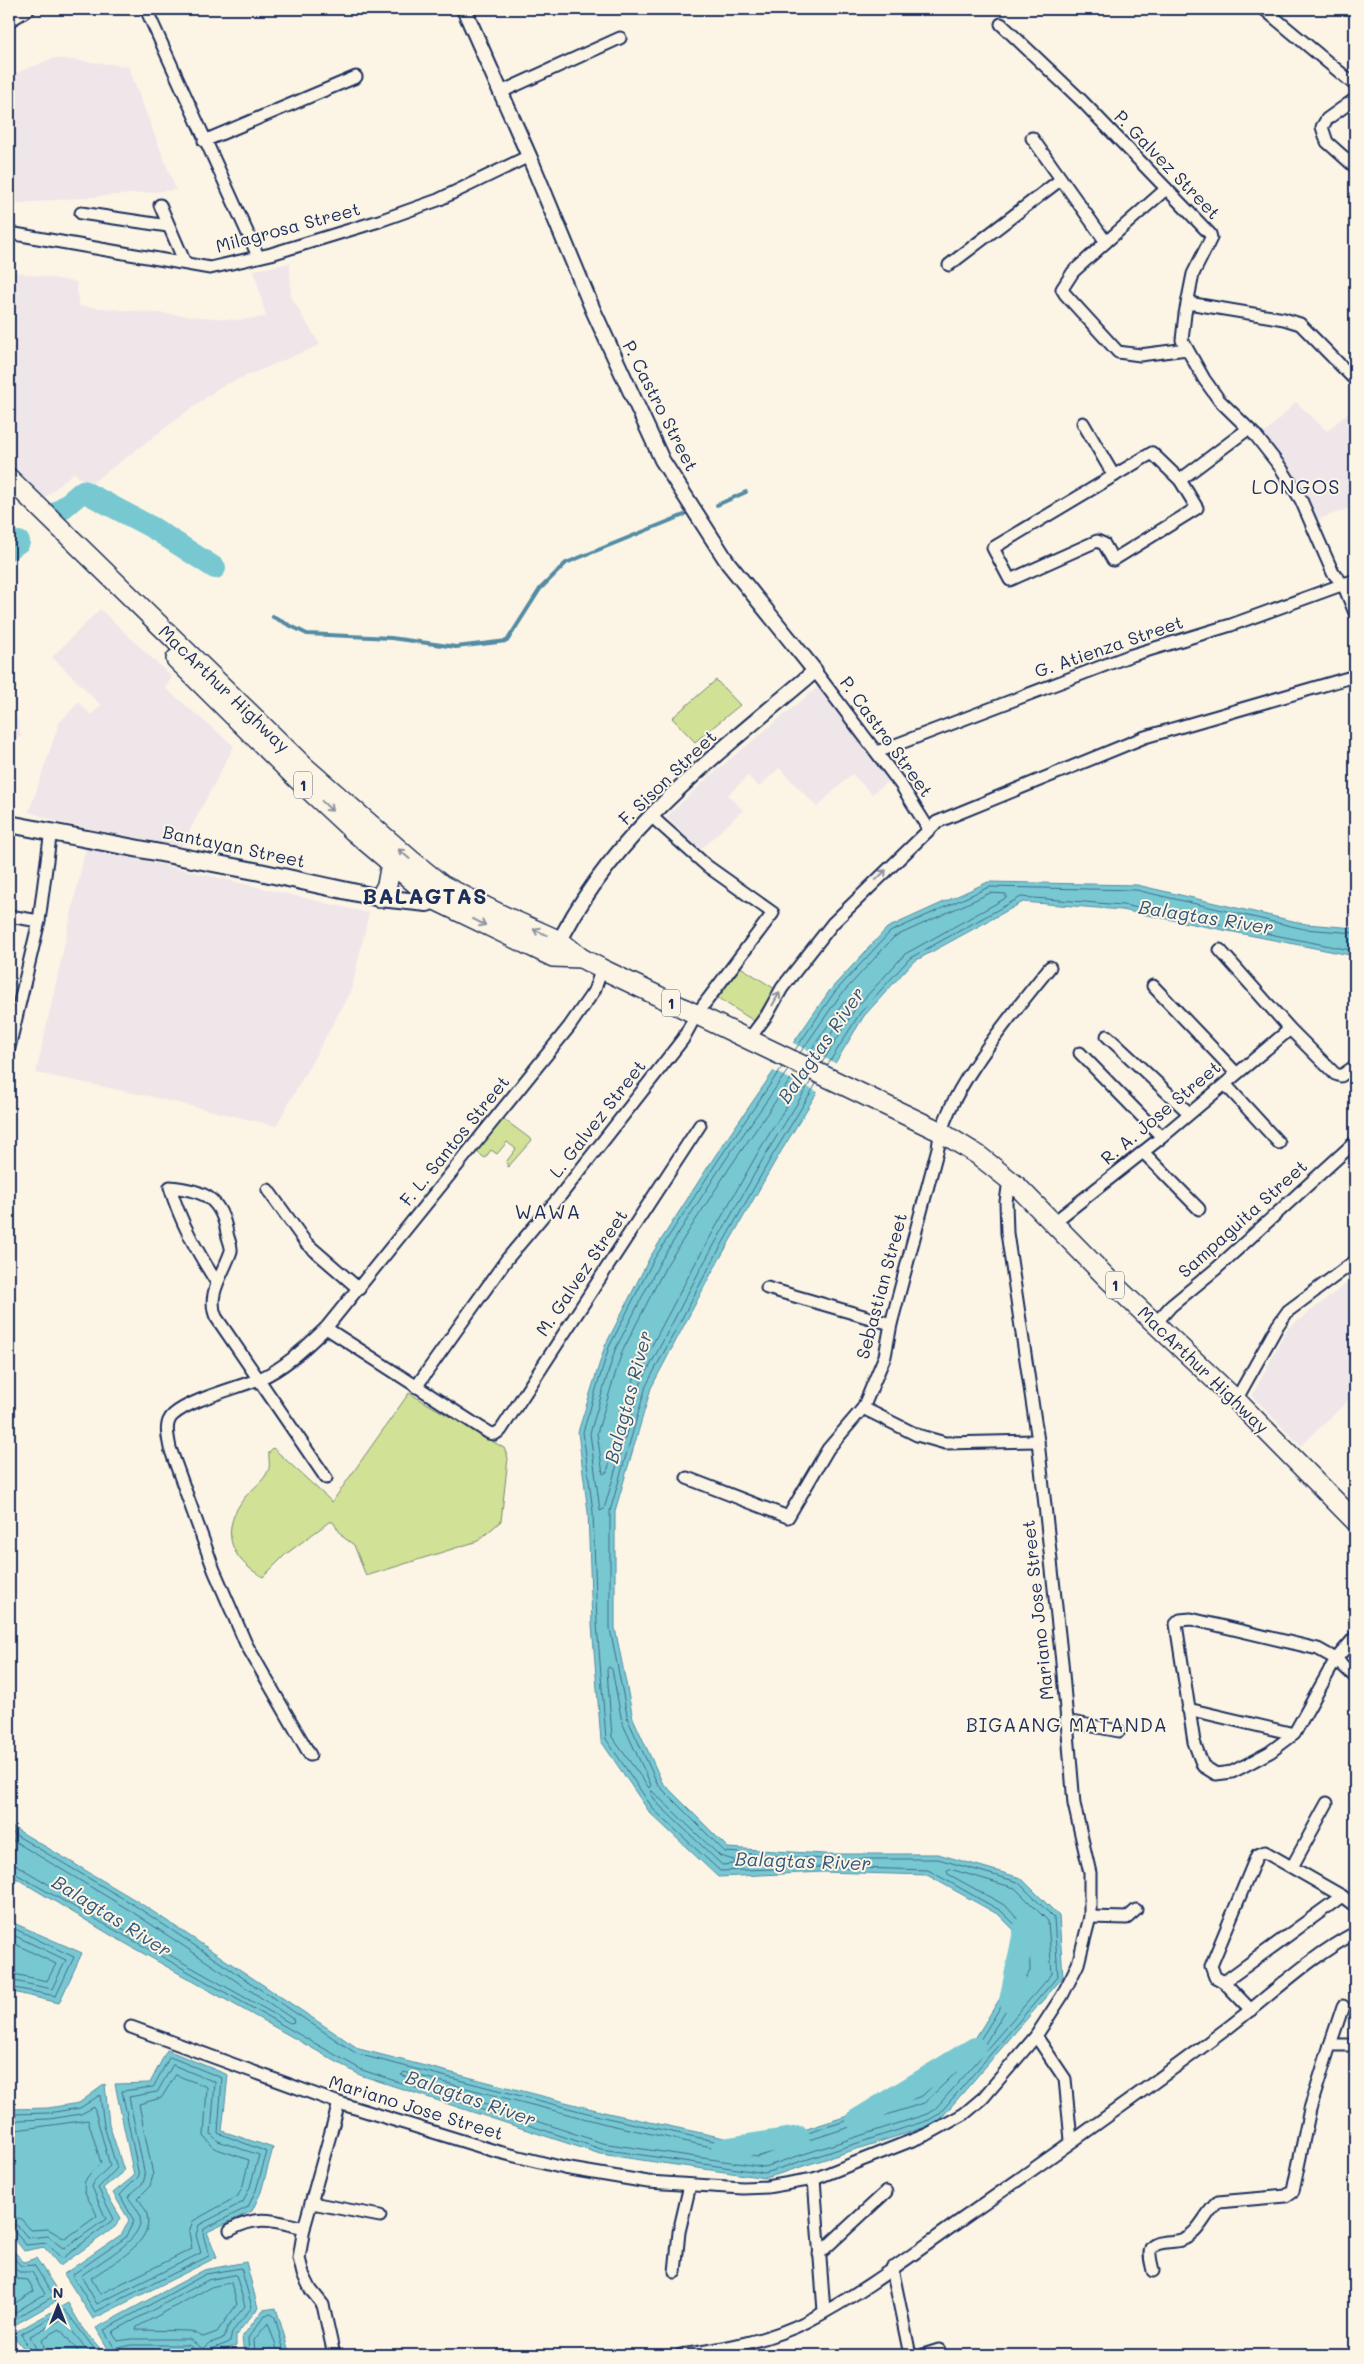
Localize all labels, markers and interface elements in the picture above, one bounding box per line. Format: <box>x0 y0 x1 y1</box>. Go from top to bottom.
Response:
street label: P. Galvez Street <box>1109 105 1226 224</box>
street label: Milagrosa Street <box>213 196 363 258</box>
street label: P. Castro Street <box>618 336 704 475</box>
district label: LONGOS <box>1251 473 1341 499</box>
street label: G. Atienza Street <box>1031 609 1186 683</box>
street label: MacArthur Highway <box>154 619 296 757</box>
street label: P. Castro Street <box>835 671 939 802</box>
street label: F. Sison Street <box>613 724 721 830</box>
road number: 1 <box>294 772 312 798</box>
one-way arrow <box>320 800 333 812</box>
street label: Bantayan Street <box>161 819 308 873</box>
one-way arrow <box>398 849 411 860</box>
one-way arrow <box>875 869 887 881</box>
district label: BALAGTAS <box>362 881 488 910</box>
water label: Balagtas River <box>1137 894 1275 939</box>
one-way arrow <box>471 917 486 927</box>
one-way arrow <box>533 927 548 937</box>
water label: Balagtas River <box>771 982 870 1108</box>
road number: 1 <box>662 990 680 1016</box>
one-way arrow <box>771 991 781 1006</box>
street label: L. Galvez Street <box>544 1055 651 1182</box>
street label: R. A. Jose Street <box>1095 1055 1225 1170</box>
street label: F. L. Santos Street <box>394 1070 514 1211</box>
street label: Sampaguita Street <box>1173 1154 1312 1283</box>
district label: WAWA <box>515 1198 581 1224</box>
street label: M. Galvez Street <box>530 1204 633 1341</box>
street label: Sebastian Street <box>850 1210 912 1361</box>
road number: 1 <box>1106 1272 1124 1298</box>
street label: MacArthur Highway <box>1133 1300 1275 1438</box>
water label: Balagtas River <box>598 1328 657 1466</box>
street label: Mariano Jose Street <box>1016 1519 1058 1701</box>
district label: BIGAANG MATANDA <box>966 1712 1168 1737</box>
water label: Balagtas River <box>735 1846 871 1875</box>
water label: Balagtas River <box>48 1869 177 1962</box>
water label: Balagtas River <box>403 2064 540 2132</box>
street label: Mariano Jose Street <box>326 2069 506 2145</box>
north arrow <box>32 2282 82 2332</box>
text: N <box>53 2283 63 2302</box>

